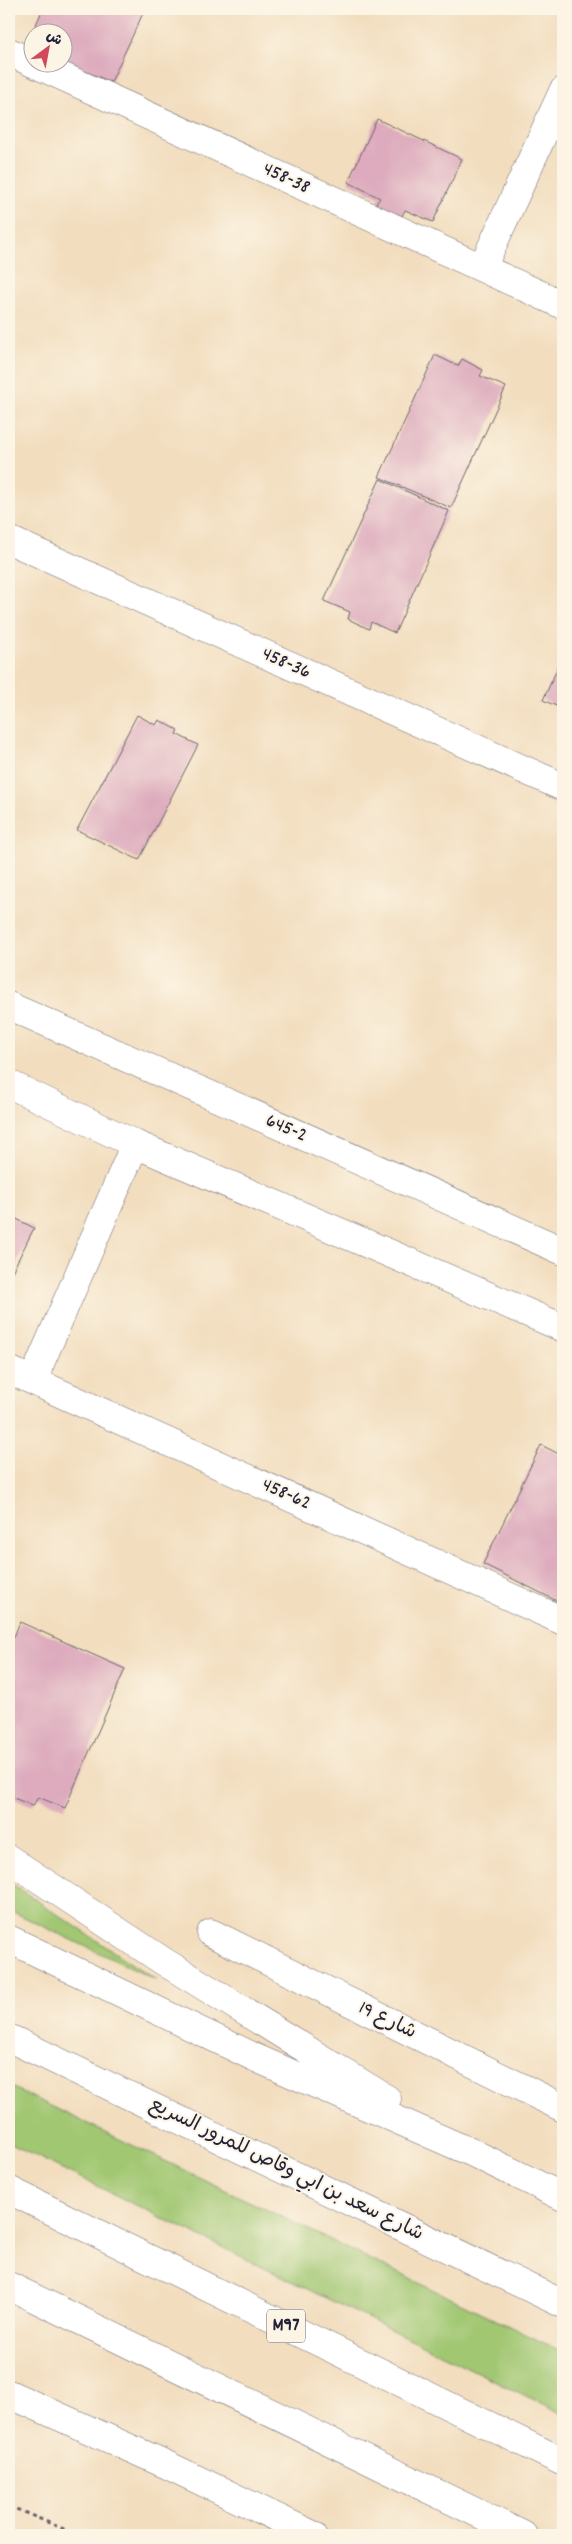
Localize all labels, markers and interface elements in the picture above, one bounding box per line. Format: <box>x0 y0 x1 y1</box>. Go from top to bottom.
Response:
north arrow <box>22 22 72 72</box>
text: ش <box>42 26 66 51</box>
street label: 458-38 <box>258 156 314 202</box>
street label: 458-36 <box>257 641 315 687</box>
street label: 645-2 <box>261 1107 311 1151</box>
street label: 458-62 <box>257 1472 315 1518</box>
street label: شارع 19 <box>353 1995 421 2047</box>
street label: شارع سعد بن ابي وقاص للمرور السريع <box>144 2091 428 2250</box>
road number: M97 <box>267 2310 305 2342</box>

